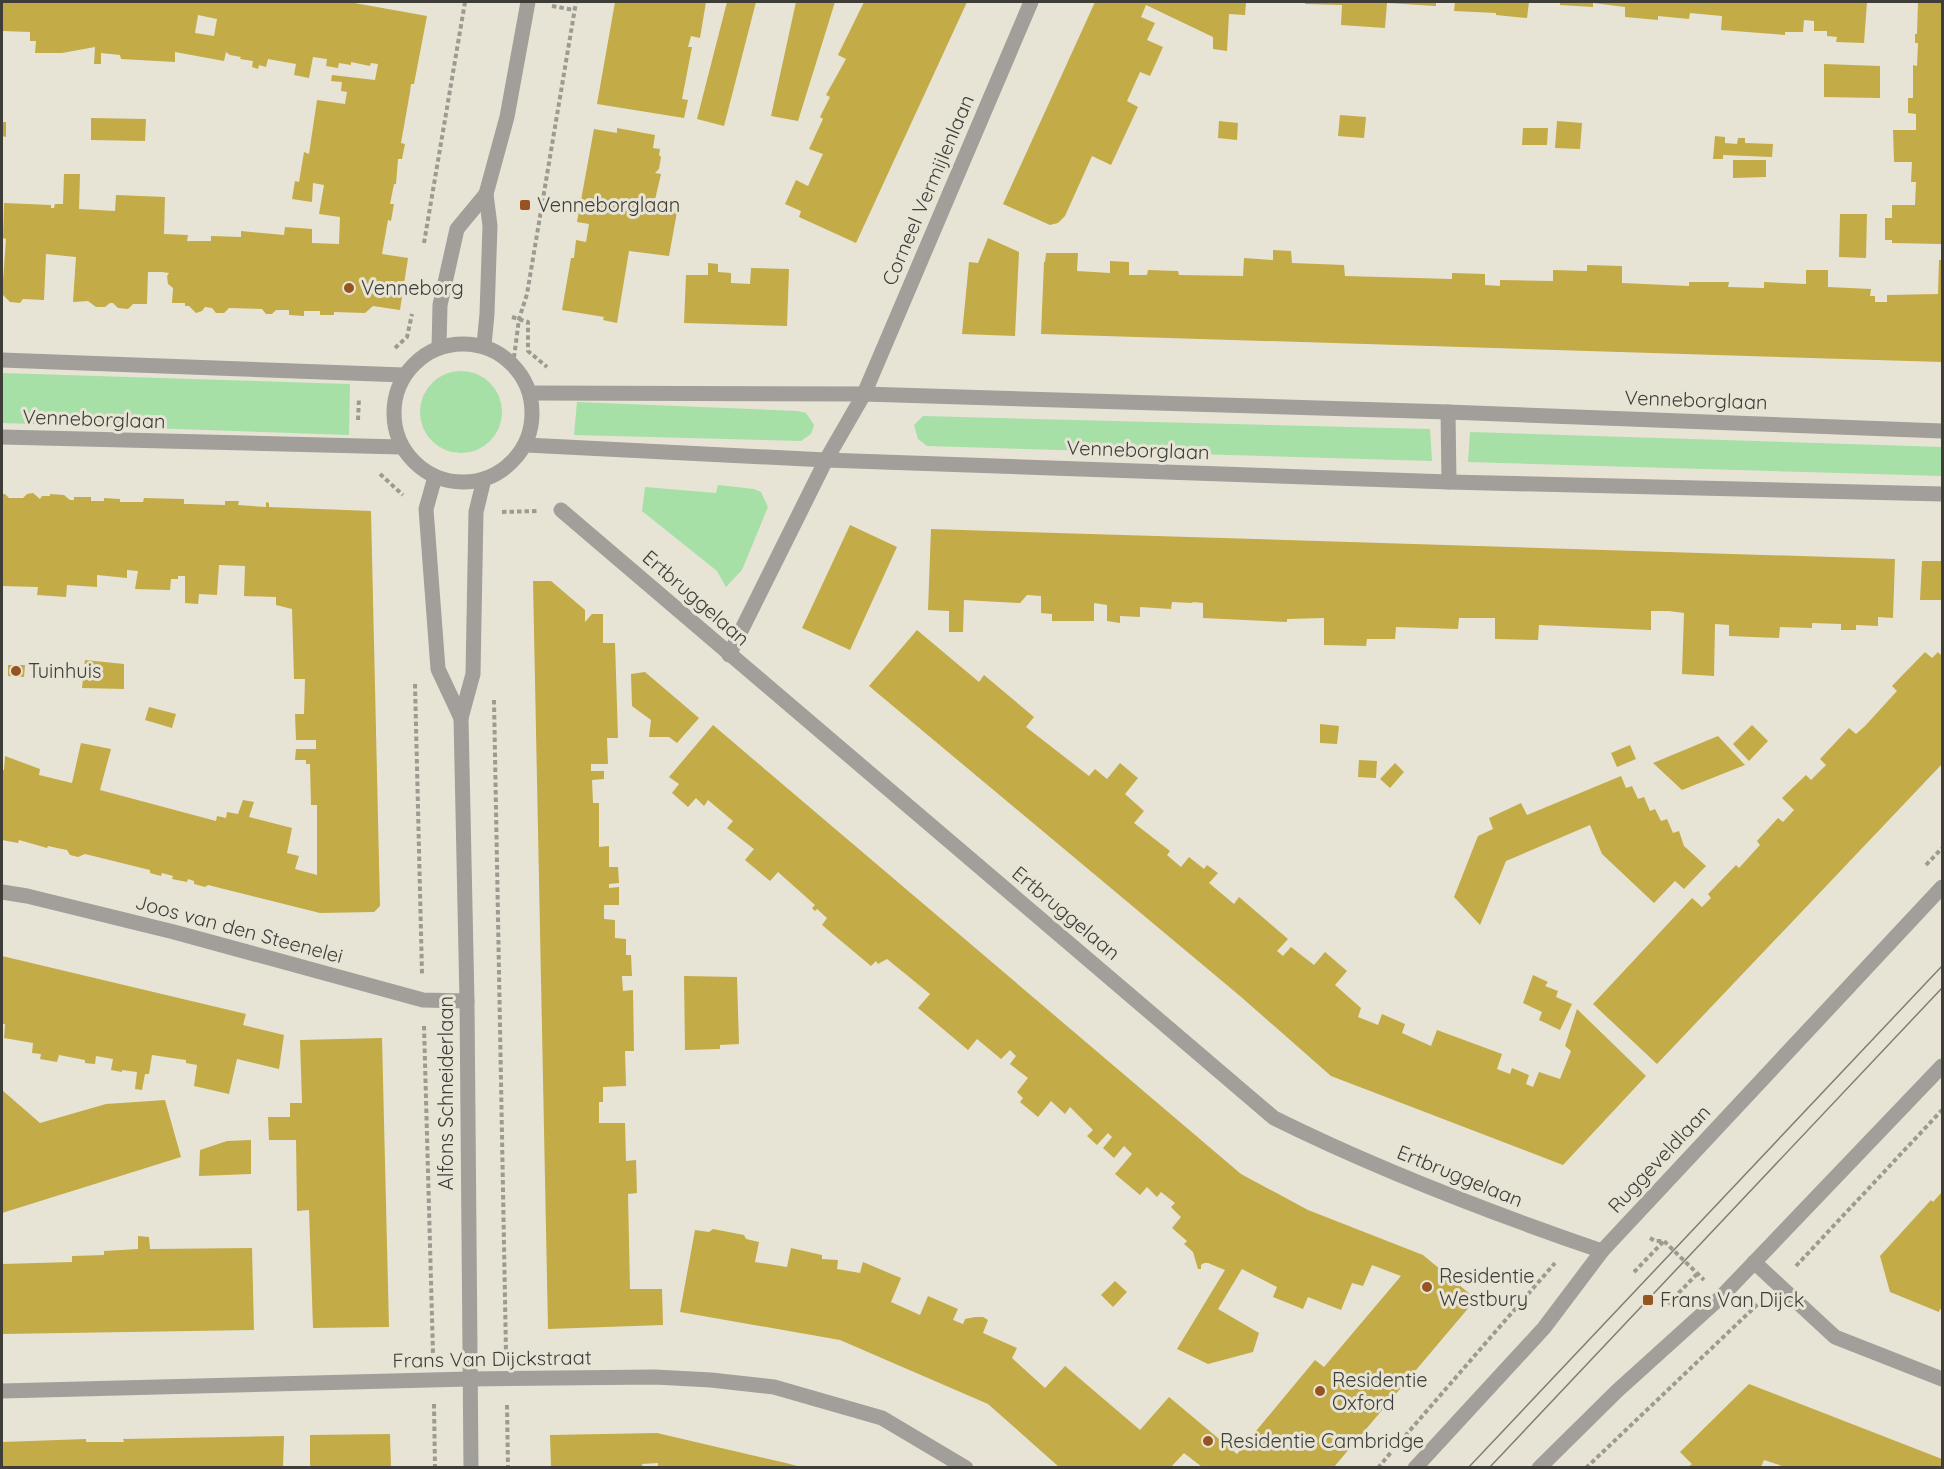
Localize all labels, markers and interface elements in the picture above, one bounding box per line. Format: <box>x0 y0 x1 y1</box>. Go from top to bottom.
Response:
street label: Corneel Vermijlenlaan <box>876 91 979 289</box>
place label: Venneborglaan <box>537 192 680 217</box>
marker: Venneborglaan <box>518 198 532 212</box>
place label: Venneborg <box>361 275 464 300</box>
marker: Venneborg <box>342 281 356 295</box>
street label: Venneborglaan <box>1624 385 1768 414</box>
street label: Venneborglaan <box>22 404 166 433</box>
street label: Venneborglaan <box>1066 435 1210 464</box>
street label: Ertbruggelaan <box>638 544 755 651</box>
place label: Tuinhuis <box>28 658 101 683</box>
marker: Tuinhuis <box>9 664 23 678</box>
street label: Ertbruggelaan <box>1007 860 1125 965</box>
street label: Joos van den Steenelei <box>133 889 346 968</box>
street label: Alfons Schneiderlaan <box>433 996 458 1190</box>
street label: Ruggeveldlaan <box>1602 1099 1715 1218</box>
street label: Ertbruggelaan <box>1394 1139 1527 1212</box>
place label: Residentie Westbury <box>1439 1263 1535 1311</box>
marker: Residentie Westbury <box>1420 1280 1434 1294</box>
place label: Frans Van Dijck <box>1660 1287 1804 1312</box>
marker: Frans Van Dijck <box>1641 1293 1655 1307</box>
street label: Frans Van Dijckstraat <box>392 1344 592 1373</box>
place label: Residentie Oxford <box>1332 1367 1428 1415</box>
marker: Residentie Oxford <box>1313 1384 1327 1398</box>
place label: Residentie Cambridge <box>1220 1428 1424 1453</box>
marker: Residentie Cambridge <box>1201 1434 1215 1448</box>

